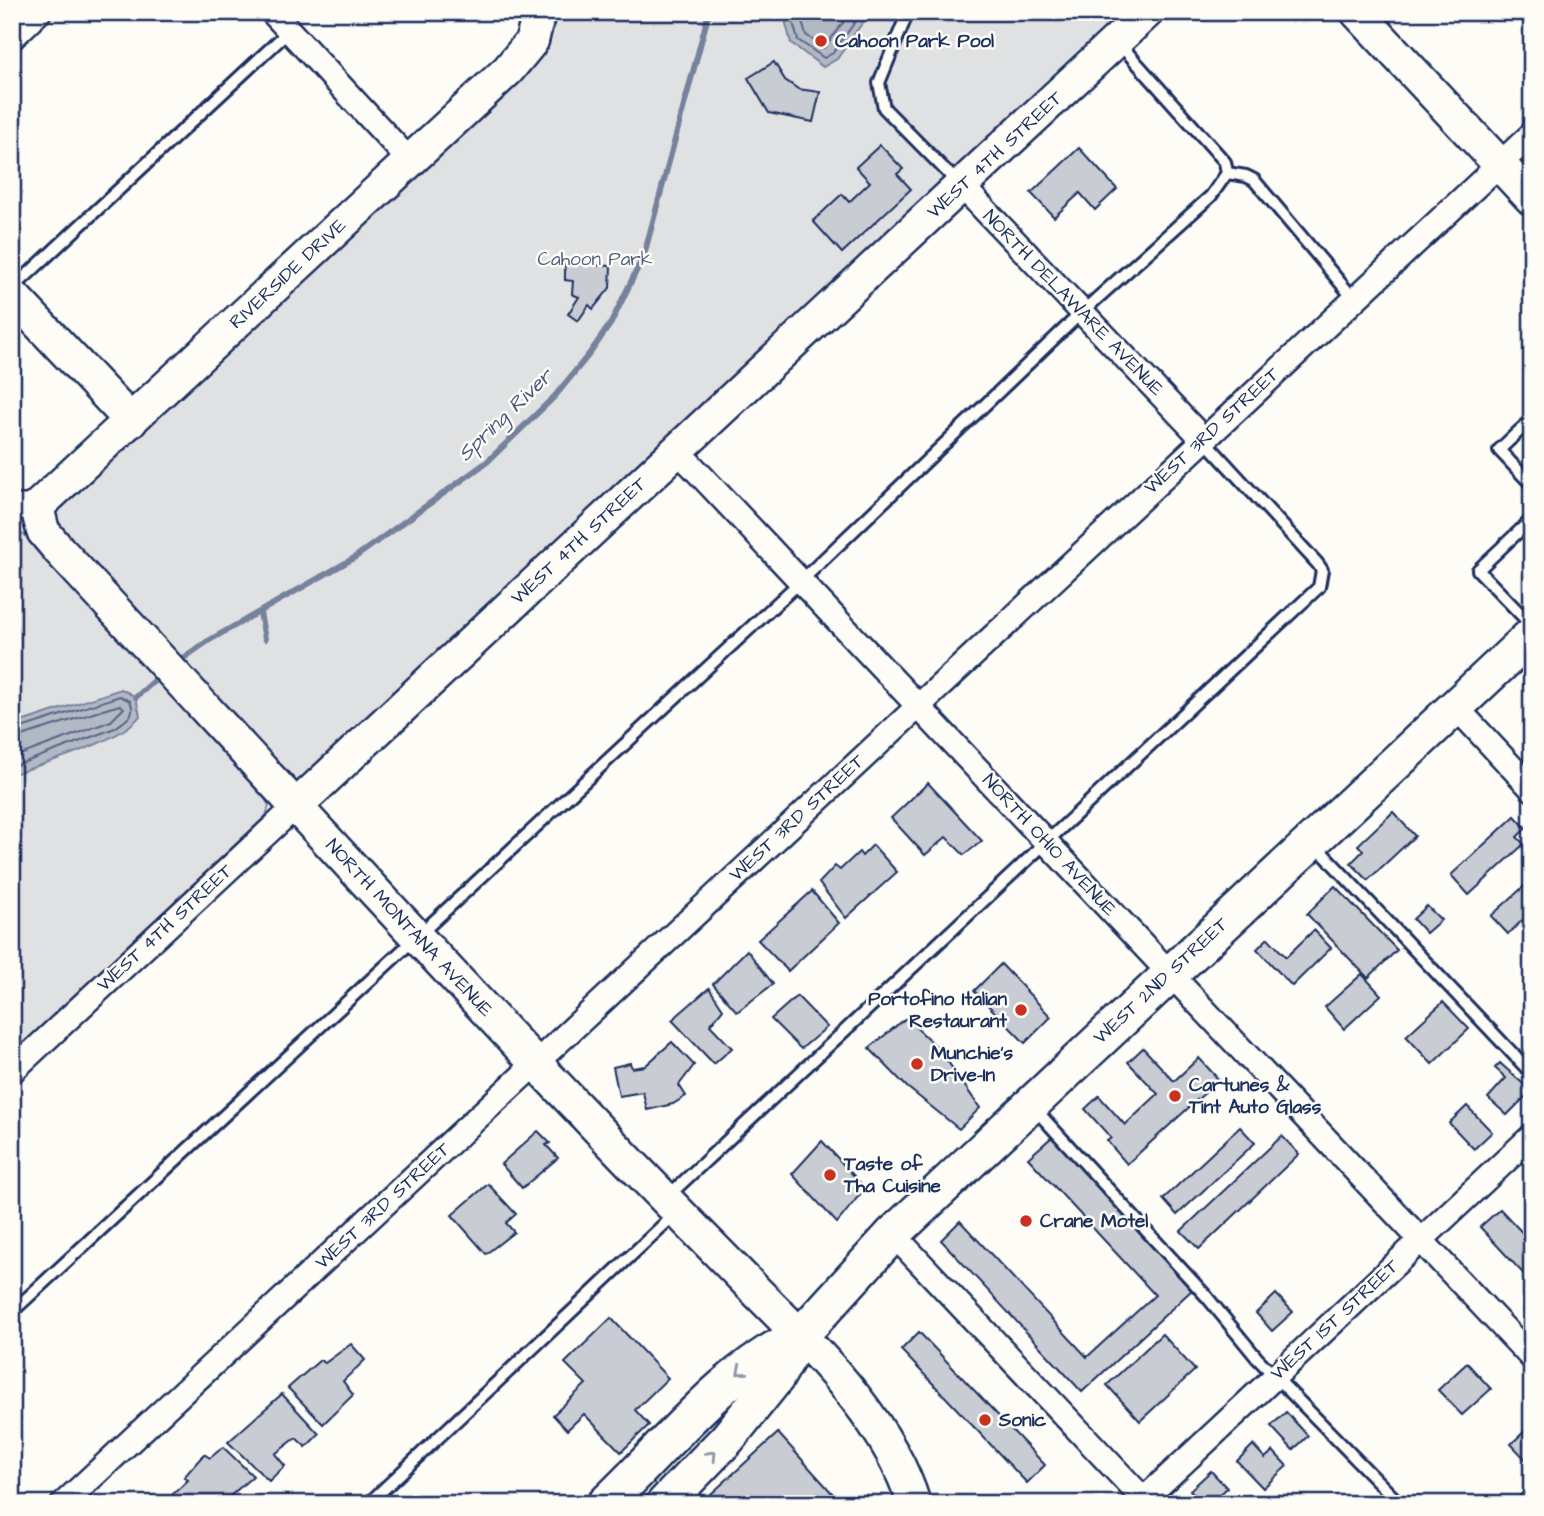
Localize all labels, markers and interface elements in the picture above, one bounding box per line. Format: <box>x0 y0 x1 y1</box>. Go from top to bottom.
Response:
place label: Cahoon Park Pool <box>835 28 994 55</box>
marker: Cahoon Park Pool <box>813 33 829 49</box>
street label: WEST 4TH STREET <box>921 85 1069 225</box>
street label: NORTH DELAWARE AVENUE <box>977 204 1169 402</box>
street label: RIVERSIDE DRIVE <box>223 213 353 335</box>
park label: Cahoon Park <box>538 246 653 273</box>
water label: Spring River <box>451 361 561 468</box>
street label: WEST 3RD STREET <box>1138 361 1286 501</box>
street label: WEST 4TH STREET <box>505 471 653 611</box>
street label: WEST 3RD STREET <box>723 748 871 888</box>
street label: NORTH OHIO AVENUE <box>976 768 1122 922</box>
street label: NORTH MONTANA AVENUE <box>319 833 499 1023</box>
street label: WEST 4TH STREET <box>91 858 239 998</box>
street label: WEST 2ND STREET <box>1088 911 1234 1051</box>
place label: Portofino Italian Restaurant <box>868 986 1007 1035</box>
marker: Portofino Italian Restaurant <box>1013 1002 1029 1018</box>
place label: Munchie's Drive-In <box>931 1040 1014 1089</box>
marker: Munchie's Drive-In <box>909 1056 925 1072</box>
place label: Cartunes & Tint Auto Glass <box>1188 1072 1322 1121</box>
marker: Cartunes & Tint Auto Glass <box>1167 1088 1183 1104</box>
street label: WEST 3RD STREET <box>309 1136 457 1276</box>
place label: Taste of Tha Cuisine <box>843 1151 941 1200</box>
marker: Taste of Tha Cuisine <box>822 1167 838 1183</box>
place label: Crane Motel <box>1040 1208 1148 1235</box>
marker: Crane Motel <box>1018 1213 1034 1229</box>
street label: WEST 1ST STREET <box>1265 1253 1405 1387</box>
one-way arrow <box>737 1362 750 1375</box>
place label: Sonic <box>998 1407 1046 1434</box>
marker: Sonic <box>977 1412 993 1428</box>
one-way arrow <box>703 1450 716 1463</box>

